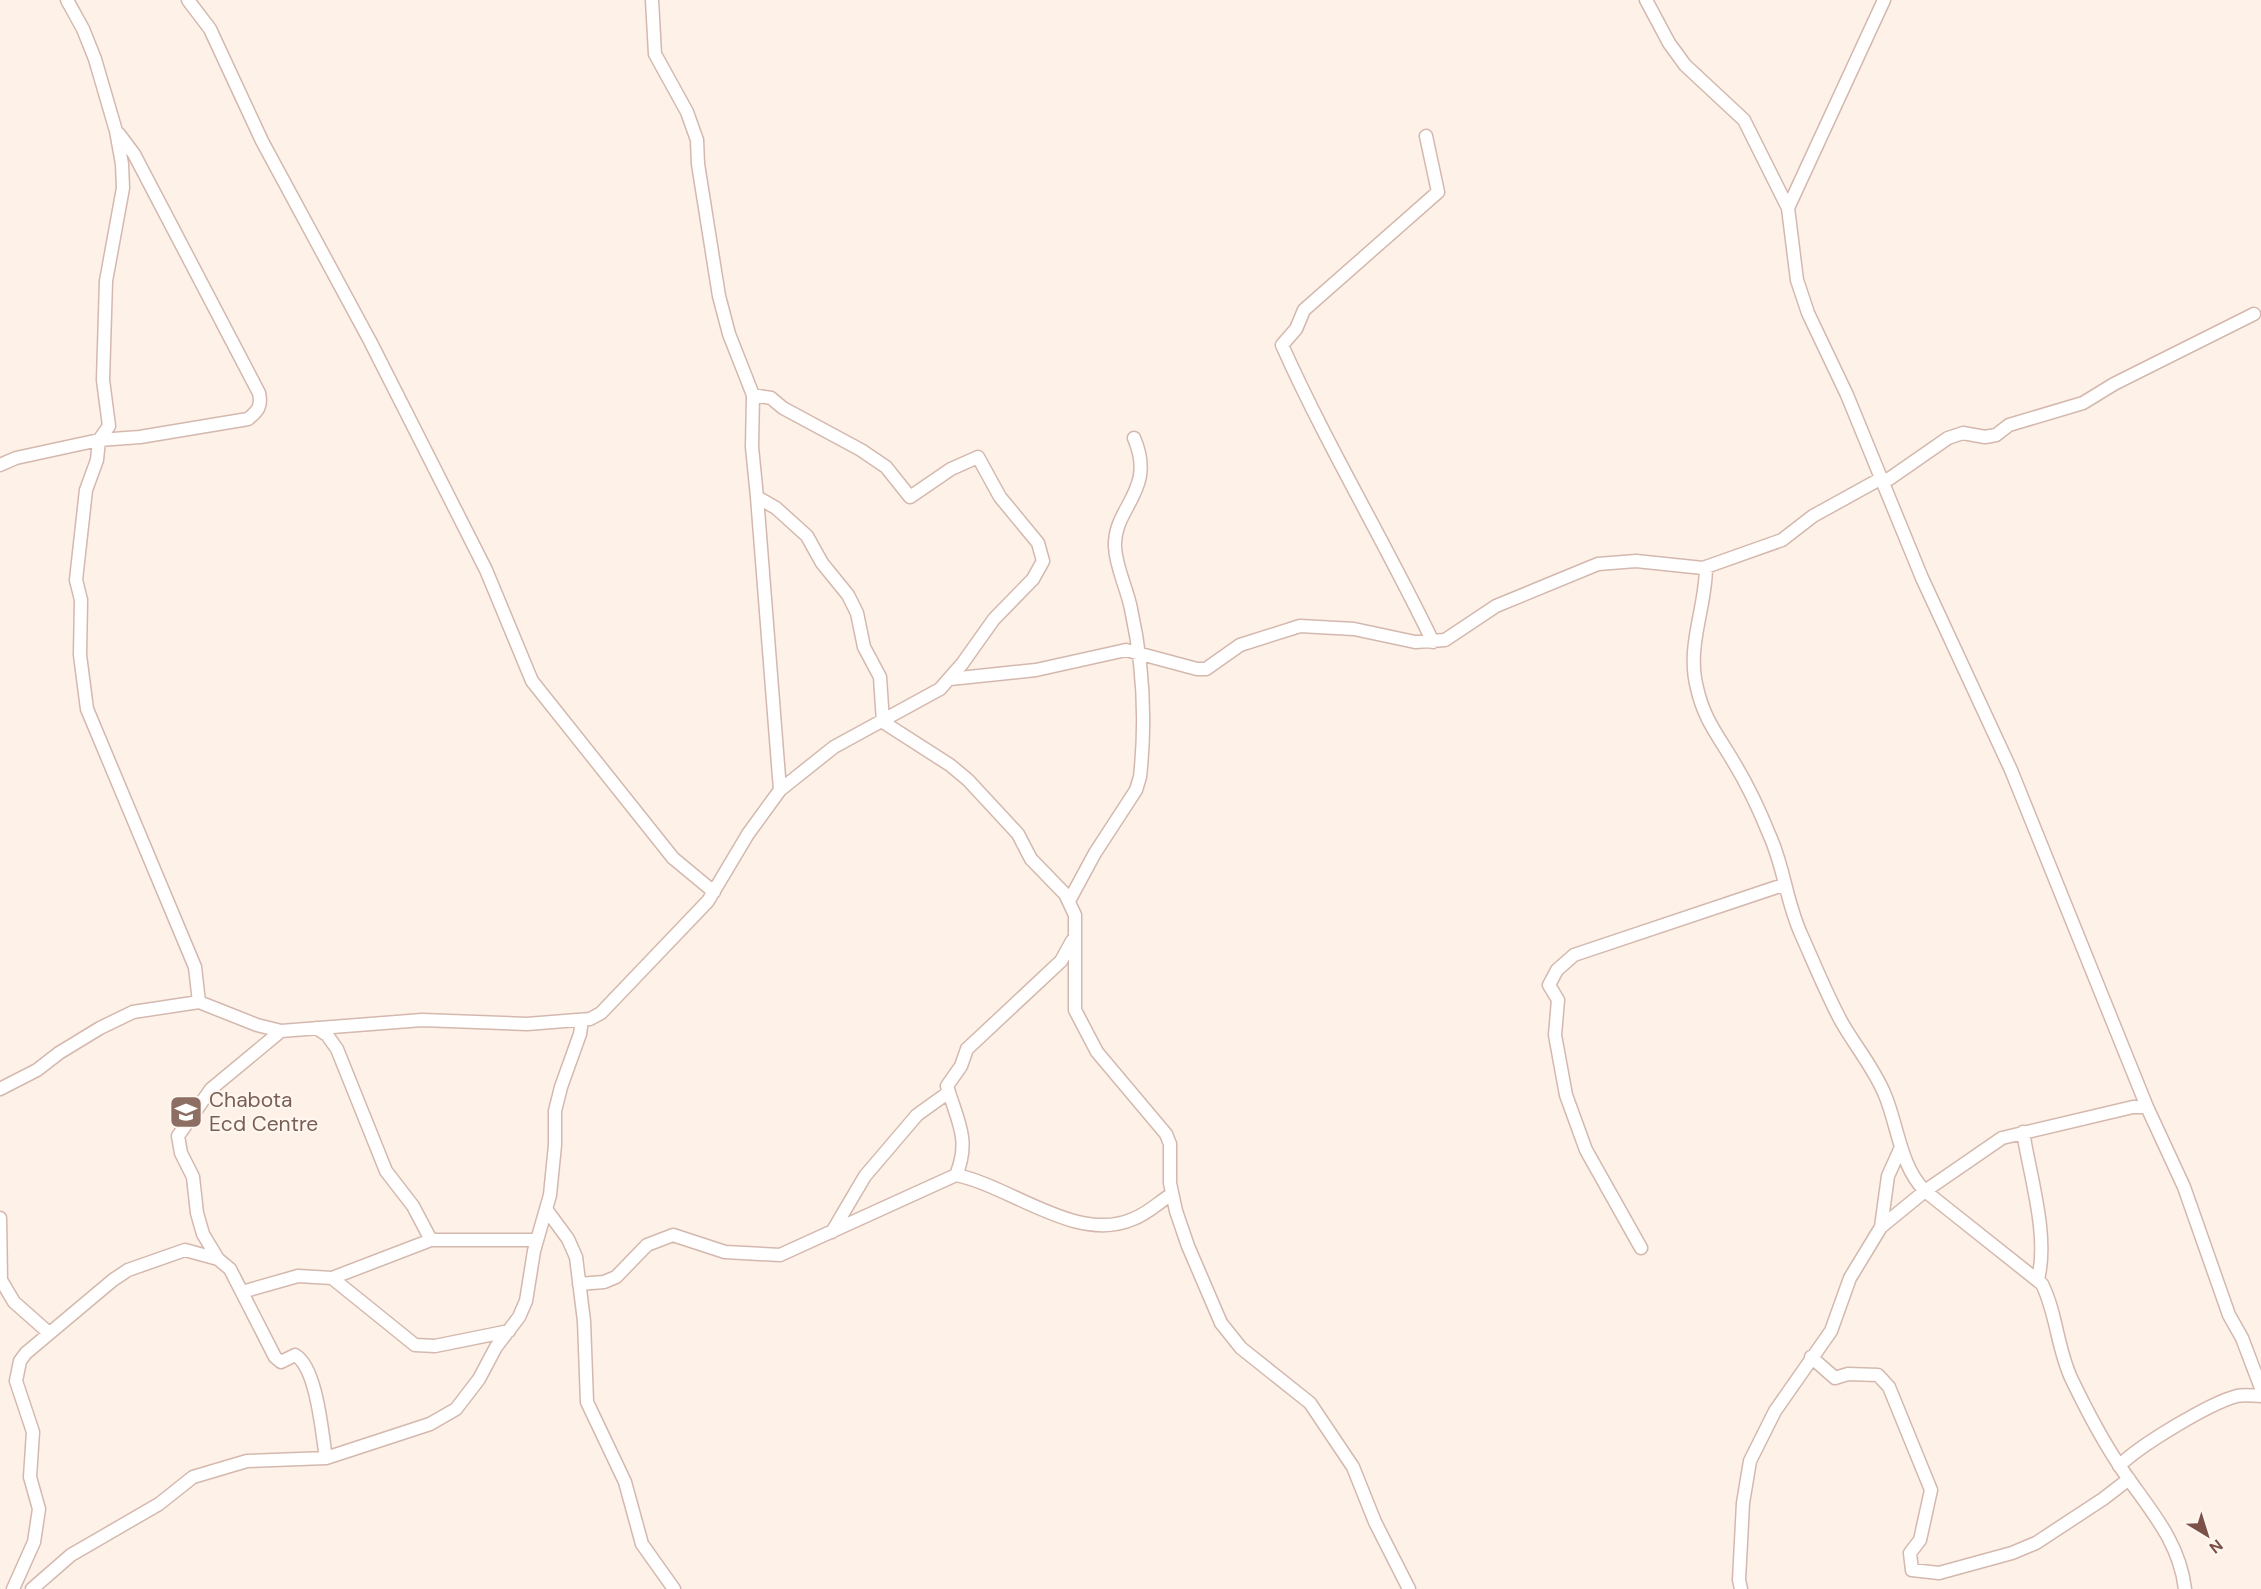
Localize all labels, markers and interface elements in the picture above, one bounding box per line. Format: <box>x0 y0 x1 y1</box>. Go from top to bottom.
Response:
place label: Chabota Ecd Centre <box>209 1086 318 1138</box>
school or university icon: Chabota Ecd Centre <box>168 1094 204 1130</box>
north arrow <box>2177 1505 2237 1565</box>
text: N <box>2205 1535 2227 1558</box>

